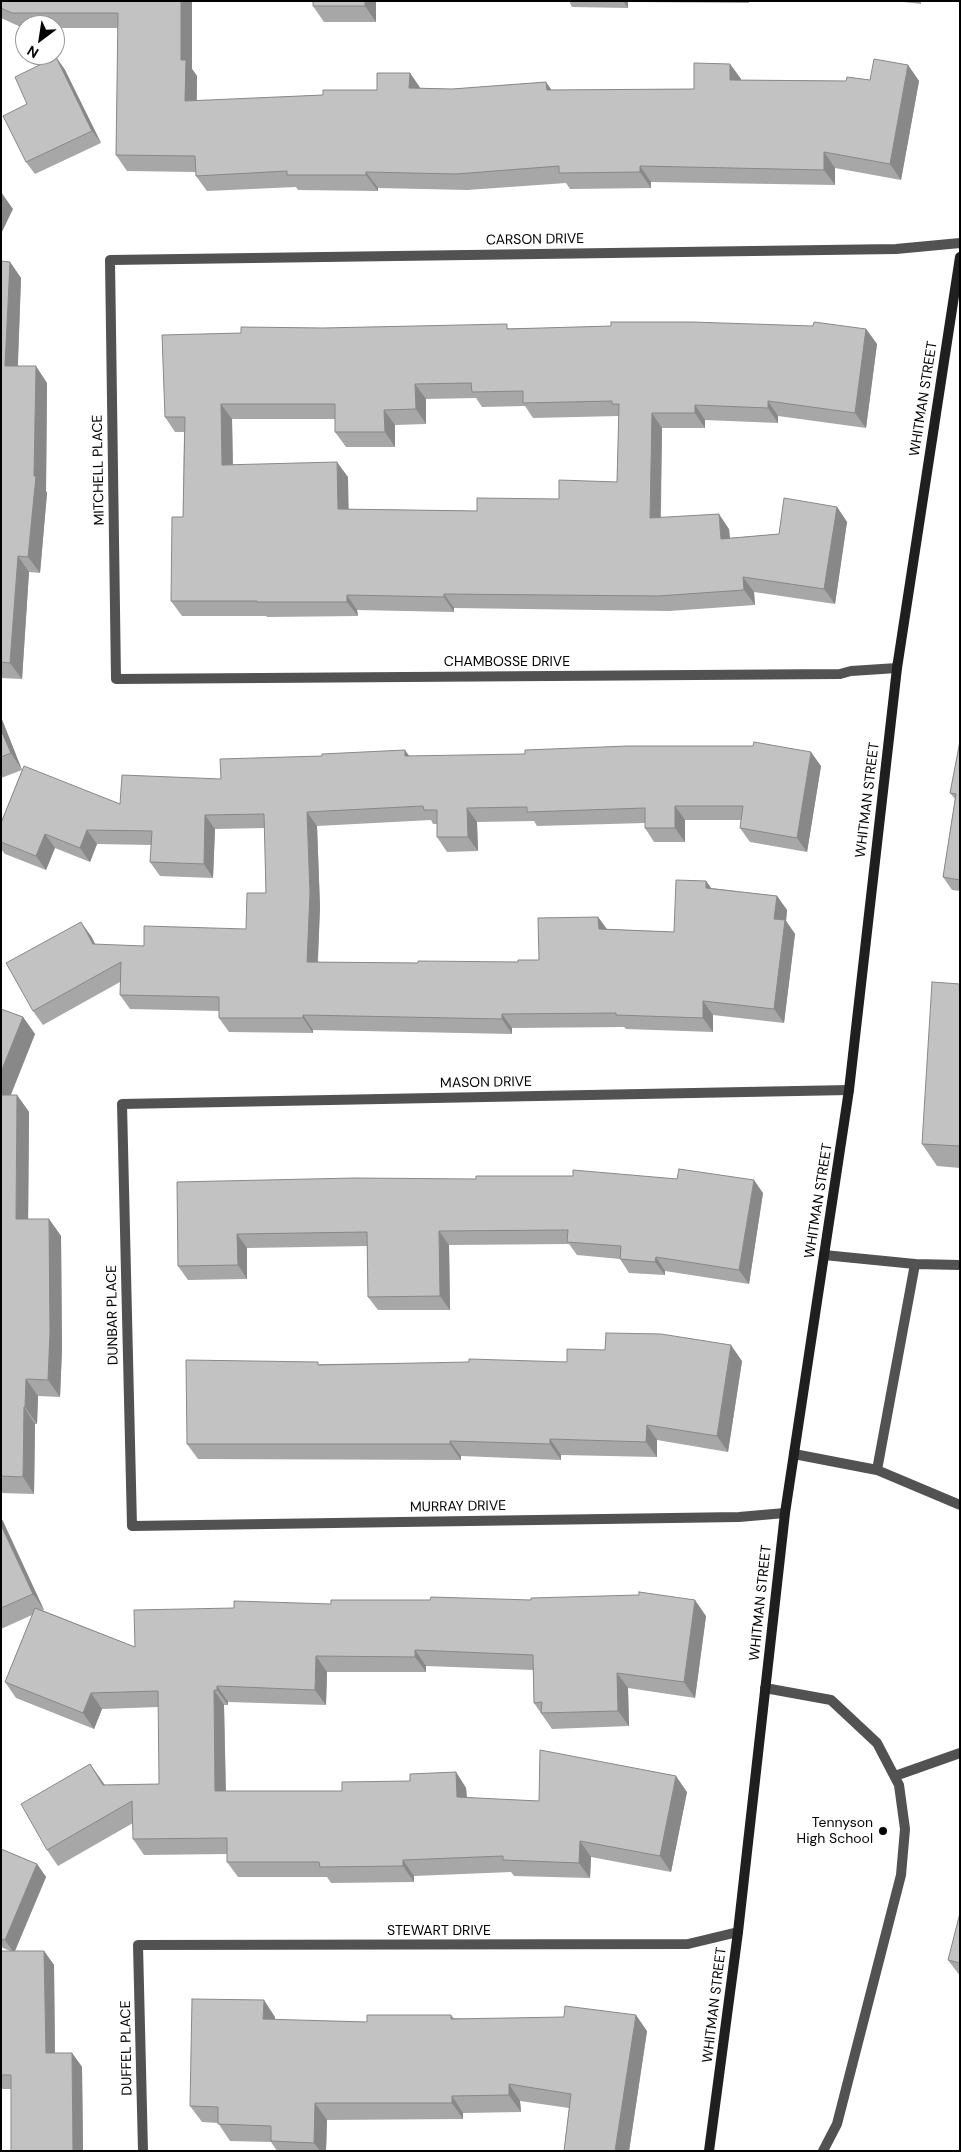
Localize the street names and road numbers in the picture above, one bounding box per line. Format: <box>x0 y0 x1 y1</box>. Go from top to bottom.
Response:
street label: CARSON DRIVE <box>486 231 584 249</box>
street label: WHITMAN STREET <box>907 340 941 458</box>
street label: MITCHELL PLACE <box>90 415 108 525</box>
street label: CHAMBOSSE DRIVE <box>444 654 570 670</box>
street label: WHITMAN STREET <box>853 741 883 859</box>
street label: MASON DRIVE <box>440 1074 532 1092</box>
street label: WHITMAN STREET <box>802 1142 836 1260</box>
street label: DUNBAR PLACE <box>104 1265 122 1365</box>
street label: MURRAY DRIVE <box>410 1498 506 1516</box>
street label: WHITMAN STREET <box>747 1544 775 1662</box>
street label: STEWART DRIVE <box>387 1923 491 1939</box>
street label: WHITMAN STREET <box>700 1946 730 2064</box>
street label: DUFFEL PLACE <box>118 2000 136 2096</box>

